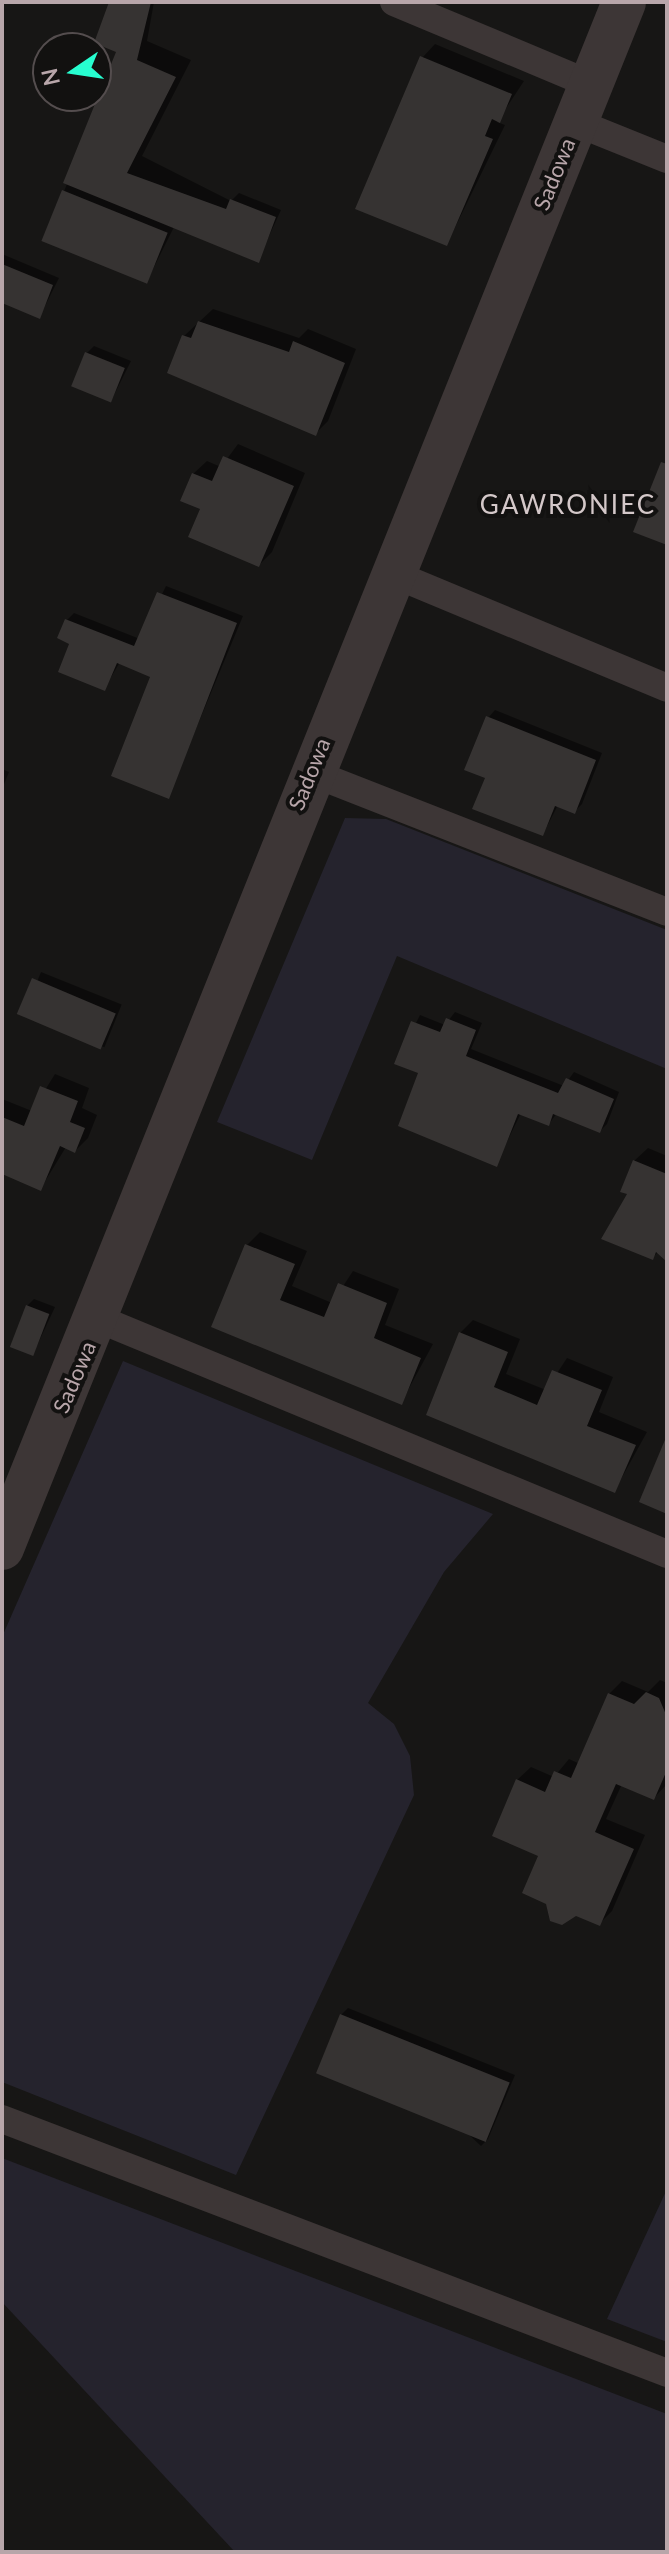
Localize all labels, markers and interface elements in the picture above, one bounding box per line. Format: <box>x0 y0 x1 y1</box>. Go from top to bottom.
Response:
north arrow <box>32 32 112 112</box>
text: N <box>35 66 65 88</box>
street label: Sadowa <box>528 134 580 214</box>
district label: GAWRONIEC <box>480 489 656 521</box>
street label: Sadowa <box>283 734 335 814</box>
street label: Sadowa <box>47 1337 101 1417</box>

